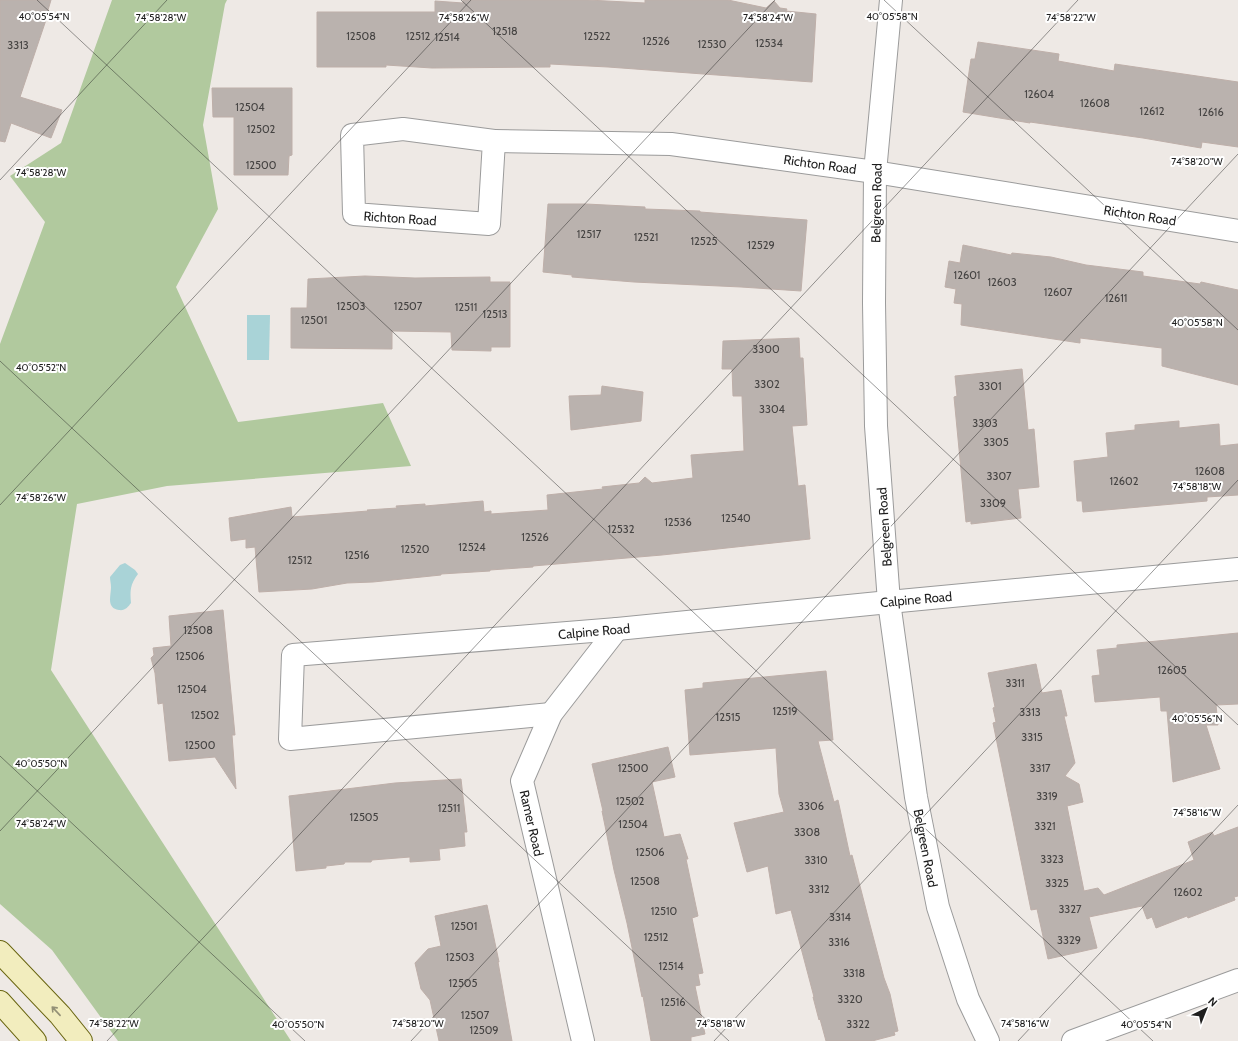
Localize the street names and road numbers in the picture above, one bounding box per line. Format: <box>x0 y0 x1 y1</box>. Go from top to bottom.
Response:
street label: Richton Road <box>783 151 857 177</box>
street label: Belgreen Road <box>867 163 885 243</box>
street label: Richton Road <box>1103 201 1177 229</box>
street label: Richton Road <box>363 207 437 229</box>
street label: Belgreen Road <box>873 487 895 567</box>
street label: Calpine Road <box>879 588 953 610</box>
street label: Calpine Road <box>557 620 631 642</box>
street label: Ramer Road <box>517 788 547 858</box>
street label: Belgreen Road <box>911 807 941 889</box>

